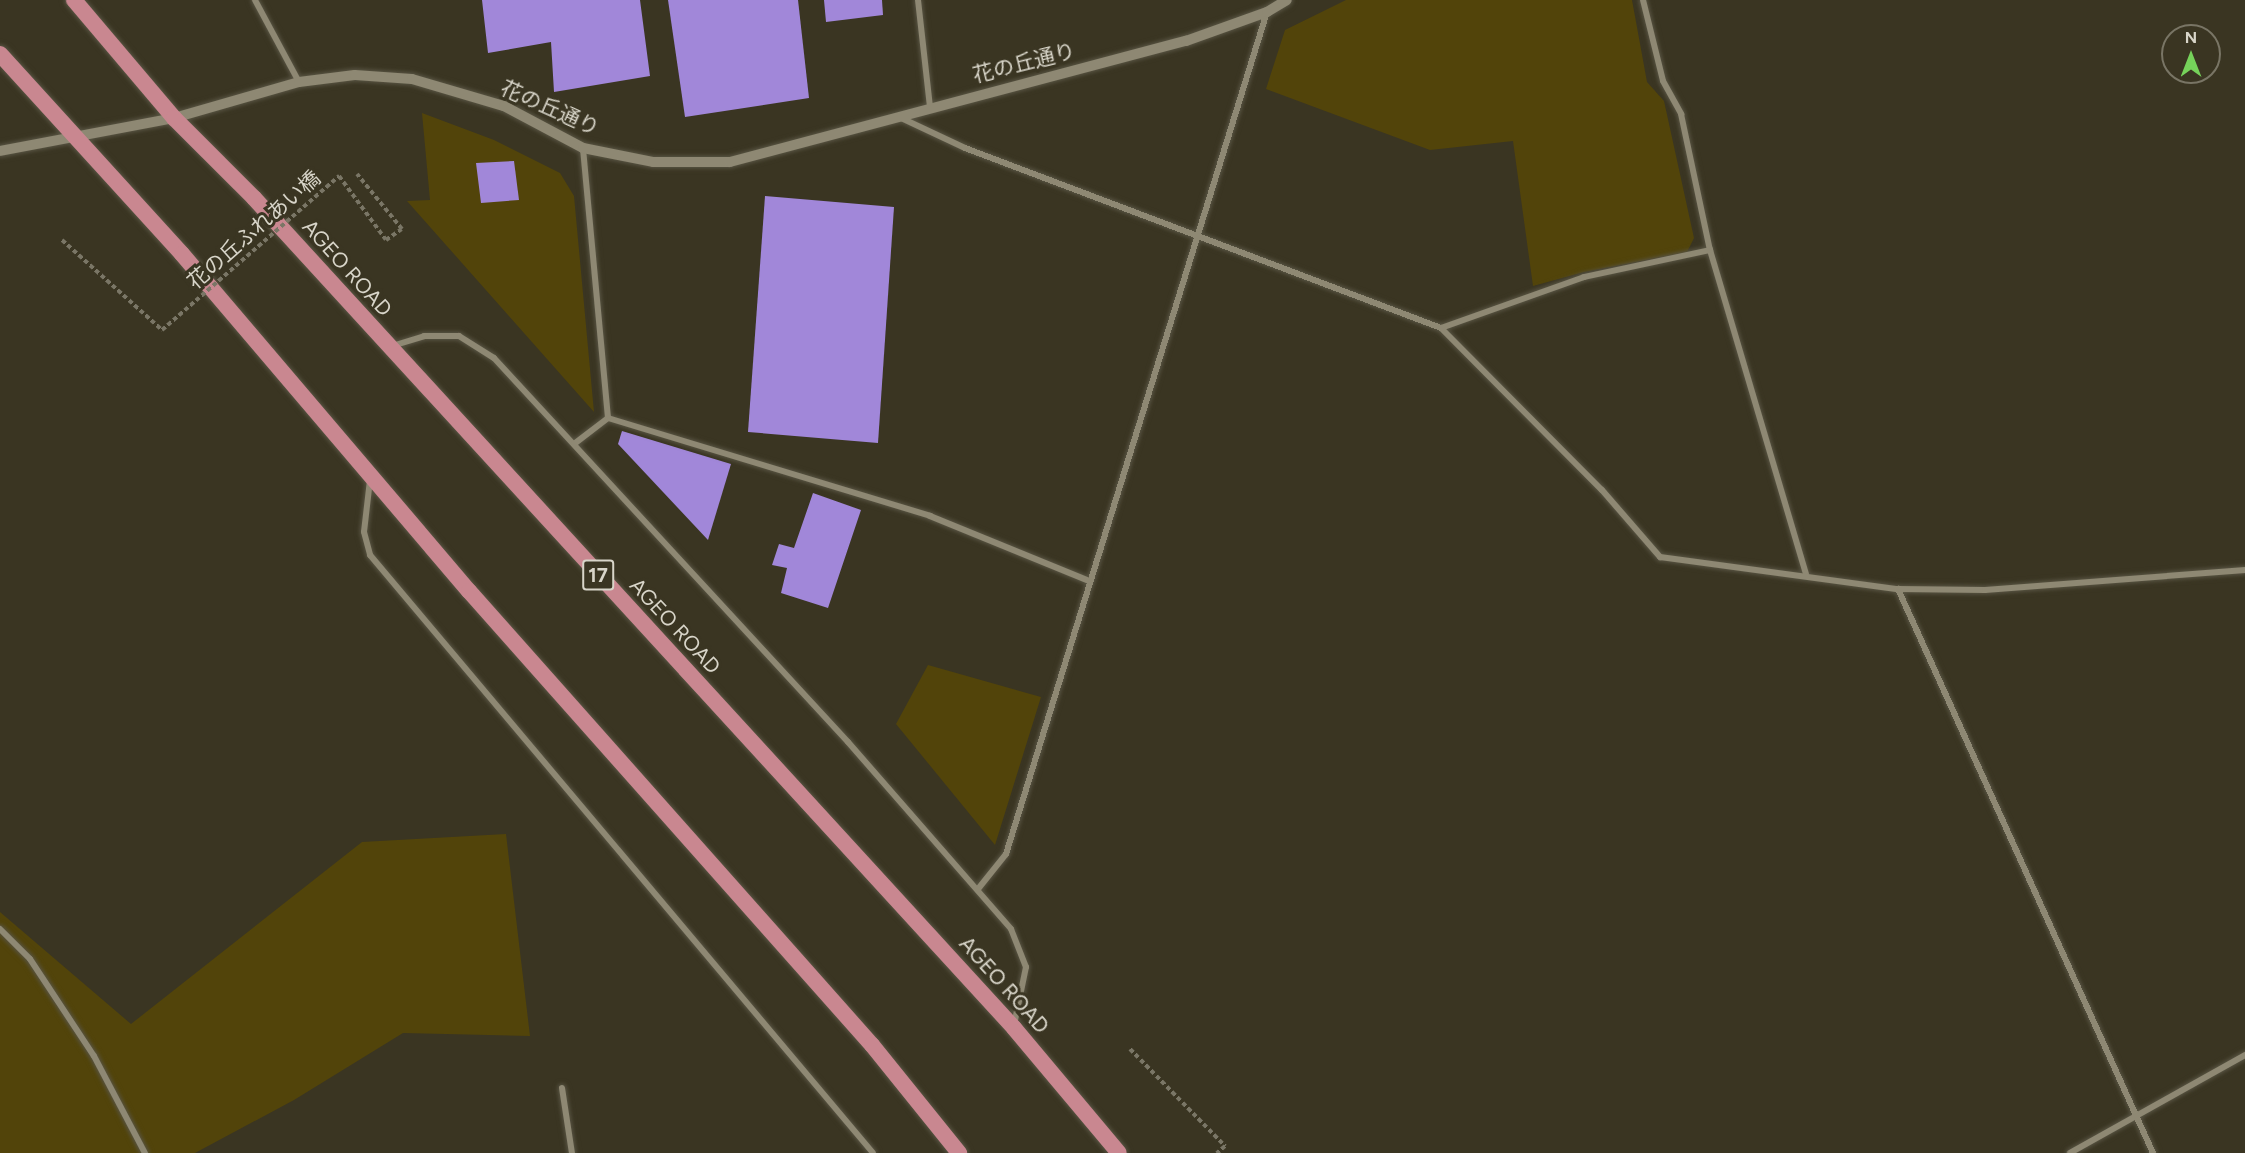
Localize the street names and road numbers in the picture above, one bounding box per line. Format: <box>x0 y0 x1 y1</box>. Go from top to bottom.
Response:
street label: 花の丘通り <box>970 38 1078 88</box>
street label: 花の丘通り <box>497 75 603 141</box>
street label: 花の丘ふれあい橋 <box>182 165 326 295</box>
street label: AGEO ROAD <box>297 214 397 322</box>
road number: 17 <box>582 558 614 592</box>
street label: AGEO ROAD <box>624 573 726 679</box>
street label: AGEO ROAD <box>954 931 1054 1039</box>

